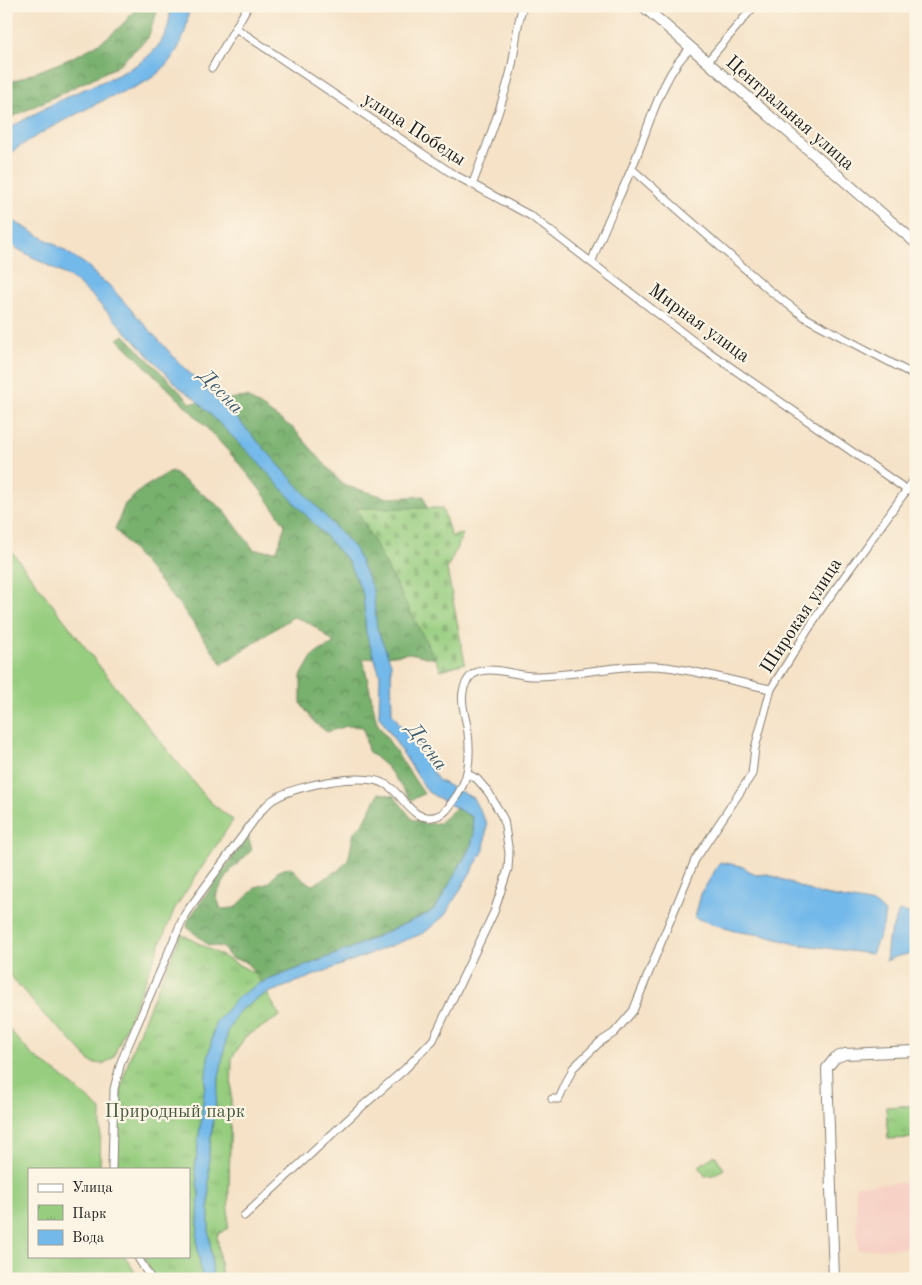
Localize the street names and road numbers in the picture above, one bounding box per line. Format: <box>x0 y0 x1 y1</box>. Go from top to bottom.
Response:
street label: Центральная улица <box>721 53 858 175</box>
street label: улица Победы <box>359 90 468 170</box>
street label: Мирная улица <box>645 281 753 367</box>
street label: Широкая улица <box>758 555 847 677</box>

